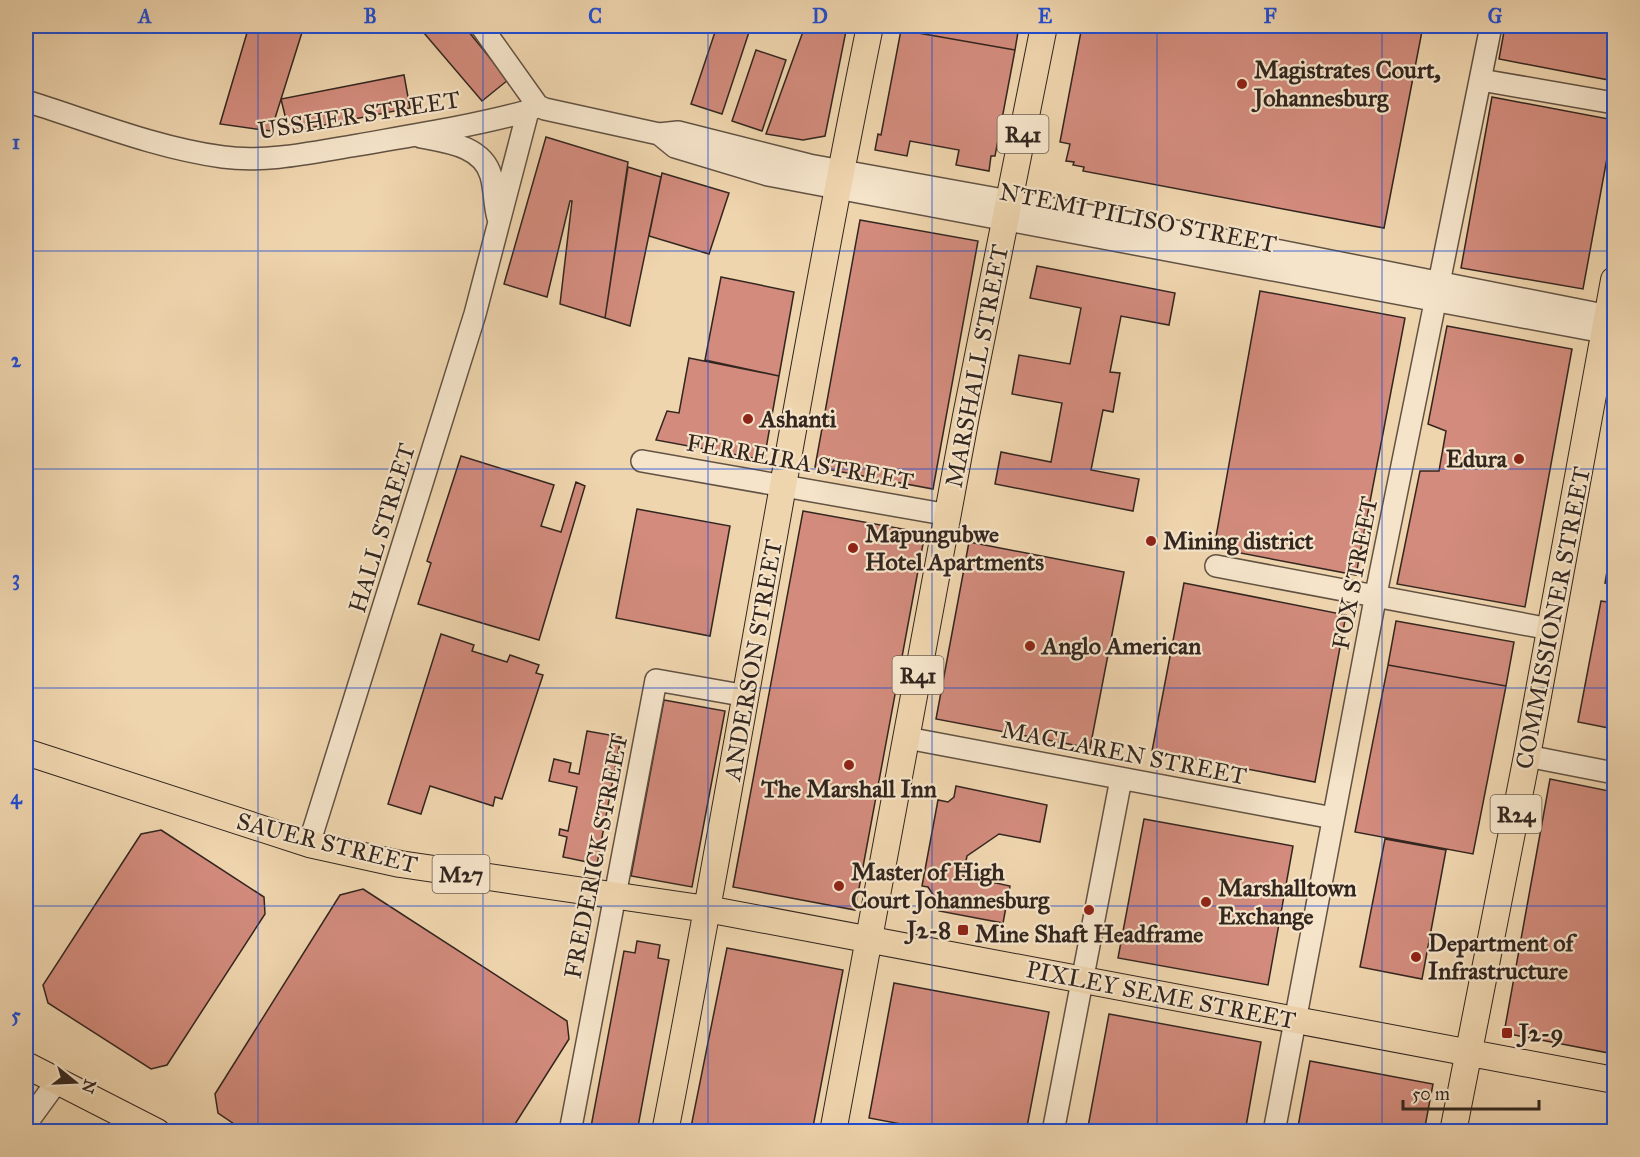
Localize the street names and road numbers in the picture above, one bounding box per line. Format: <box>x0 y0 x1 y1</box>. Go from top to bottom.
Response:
street label: USSHER STREET <box>256 84 462 146</box>
road number: R41 <box>998 115 1048 153</box>
street label: NTEMI PILISO STREET <box>997 176 1279 260</box>
street label: MARSHALL STREET <box>939 242 1015 490</box>
street label: FERREIRA STREET <box>684 427 916 497</box>
street label: HALL STREET <box>342 440 422 616</box>
street label: COMMISSIONER STREET <box>1509 464 1597 772</box>
street label: FOX STREET <box>1325 494 1385 652</box>
street label: ANDERSON STREET <box>717 537 789 784</box>
road number: R41 <box>892 656 944 694</box>
street label: MACLAREN STREET <box>999 715 1249 791</box>
street label: FREDERICK STREET <box>558 731 634 981</box>
road number: R24 <box>1490 795 1541 833</box>
street label: SAUER STREET <box>234 806 420 880</box>
road number: M27 <box>432 855 490 893</box>
street label: PIXLEY SEME STREET <box>1024 954 1298 1036</box>

